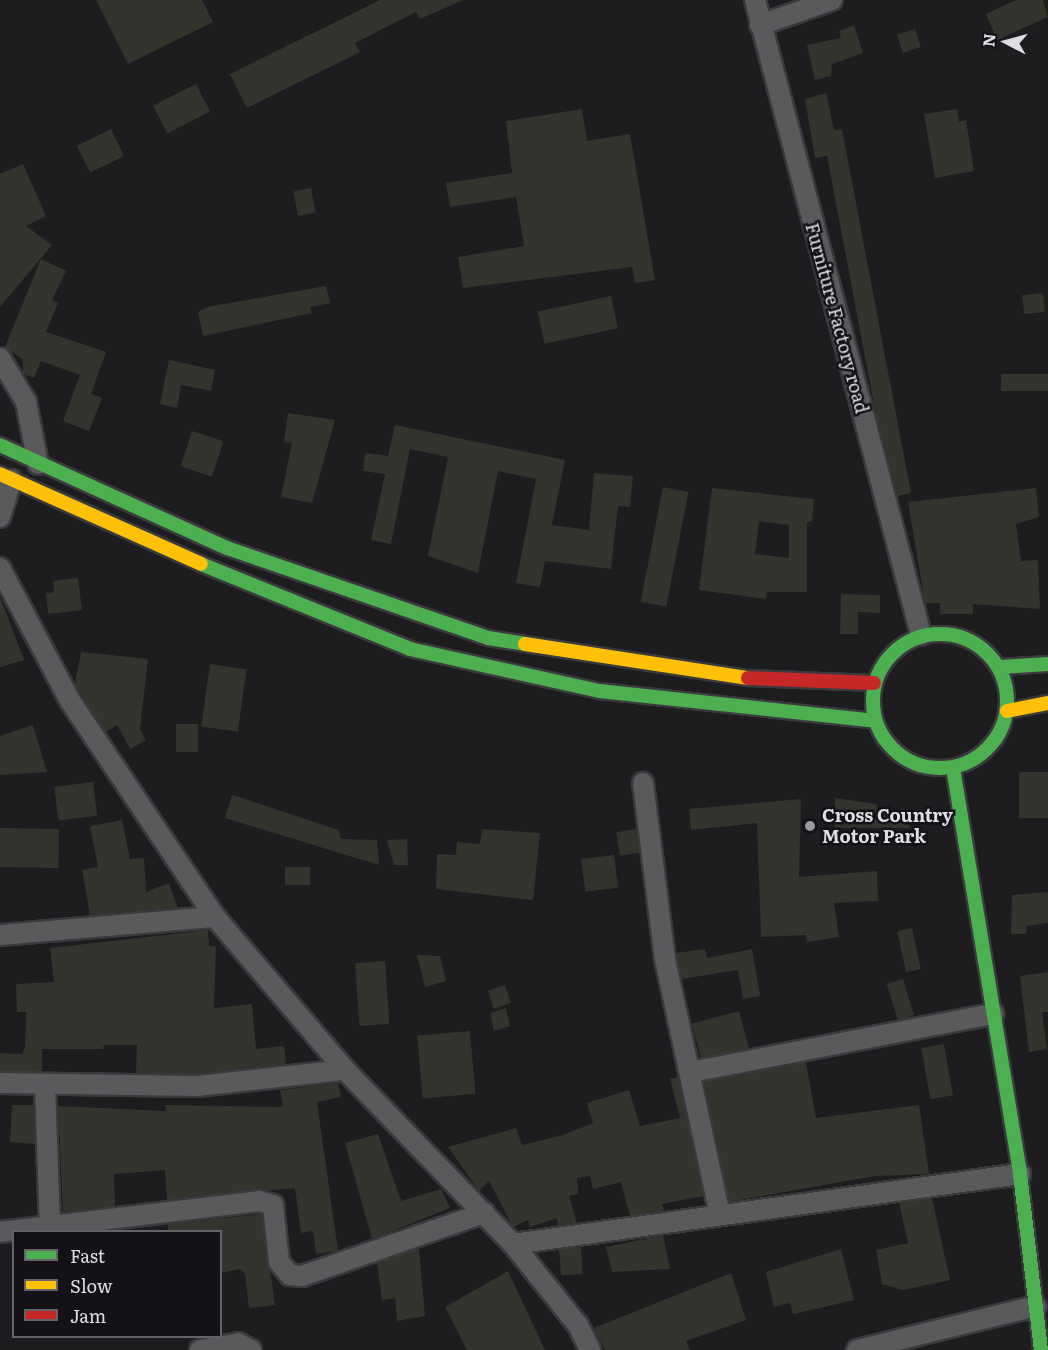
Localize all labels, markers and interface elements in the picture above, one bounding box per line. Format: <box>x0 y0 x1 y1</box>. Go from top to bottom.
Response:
north arrow <box>976 12 1036 72</box>
text: N <box>975 32 1001 48</box>
street label: Furniture Factory road <box>801 220 873 416</box>
place label: Cross Country Motor Park <box>822 805 953 848</box>
marker: Cross Country Motor Park <box>803 819 817 833</box>
legend <box>12 1230 222 1338</box>
text: Fast <box>70 1242 105 1269</box>
text: Slow <box>70 1272 112 1299</box>
text: Jam <box>70 1302 106 1329</box>

